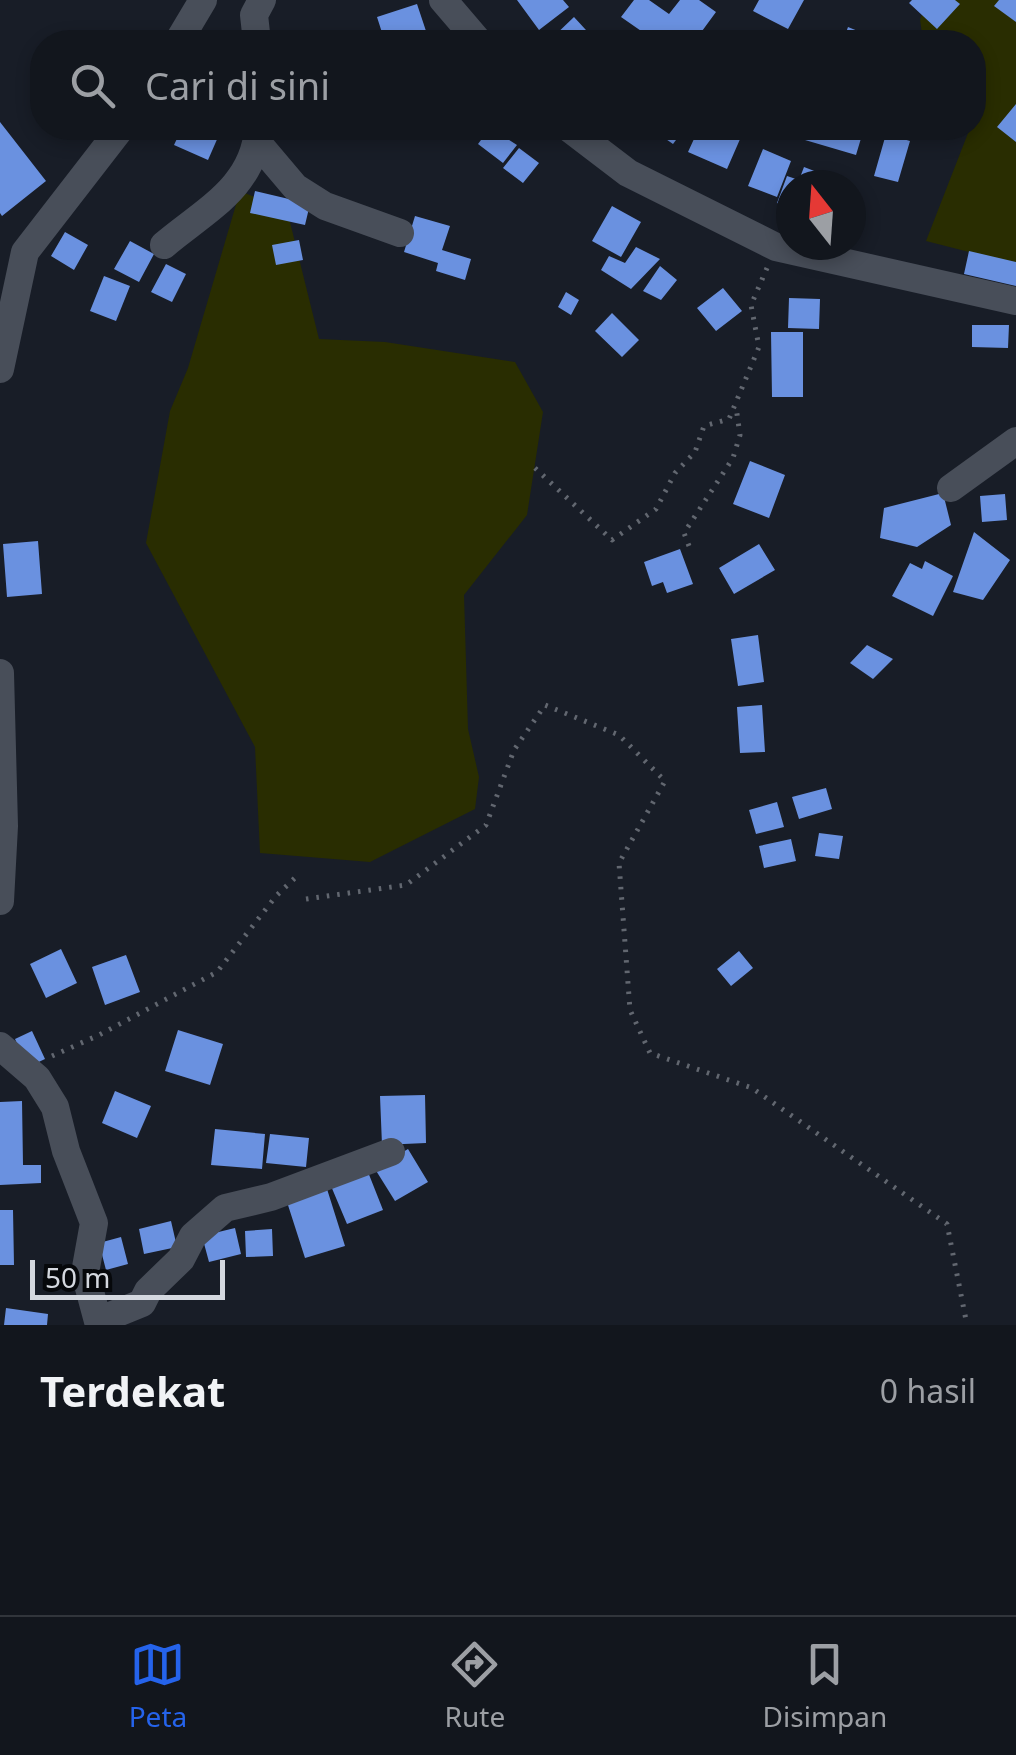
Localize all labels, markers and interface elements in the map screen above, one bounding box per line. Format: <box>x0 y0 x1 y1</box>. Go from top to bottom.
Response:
search box <box>30 30 986 140</box>
icon: search <box>65 58 120 113</box>
text: Cari di sini <box>145 59 330 111</box>
north arrow <box>776 170 866 260</box>
scale bar <box>30 1255 225 1300</box>
text: 50 m <box>45 1258 111 1296</box>
text: Terdekat <box>40 1362 225 1419</box>
text: 0 hasil <box>880 1369 976 1412</box>
tab: Peta <box>129 1637 187 1735</box>
tab: Rute <box>445 1637 505 1735</box>
tab: Disimpan <box>763 1637 887 1735</box>

